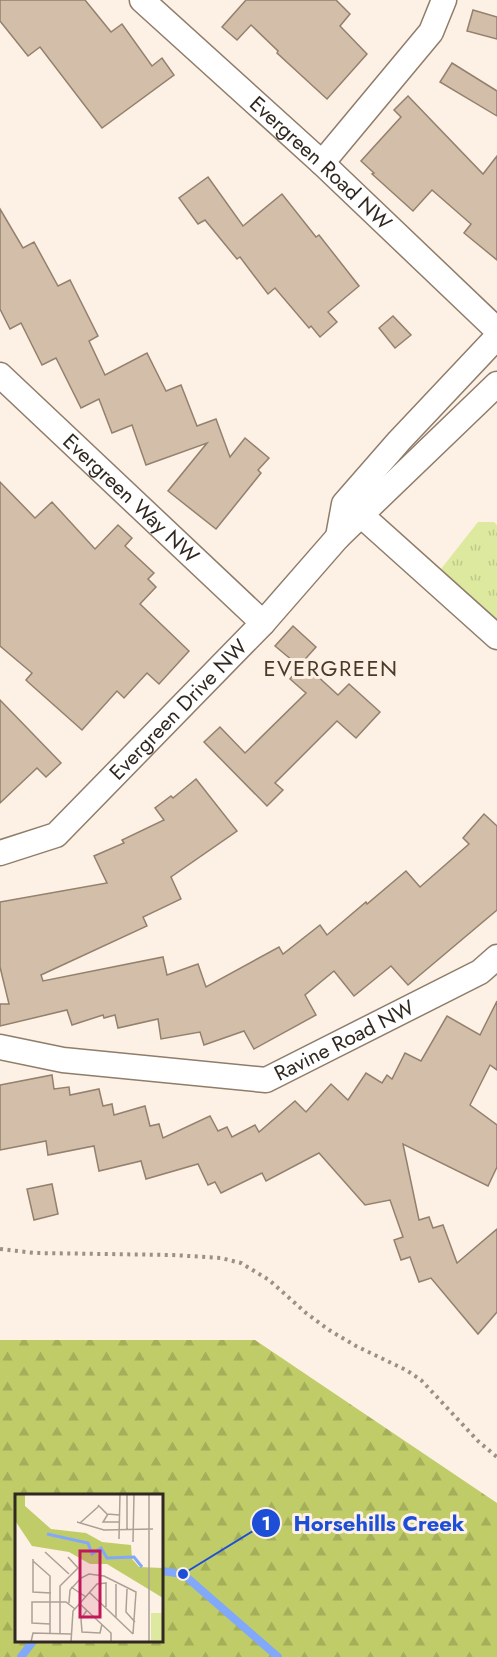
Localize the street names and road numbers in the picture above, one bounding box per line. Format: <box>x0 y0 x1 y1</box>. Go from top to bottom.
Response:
street label: Evergreen Road NW <box>243 89 399 237</box>
street label: Evergreen Way NW <box>56 427 206 570</box>
street label: Evergreen Drive NW <box>103 632 254 787</box>
street label: Ravine Road NW <box>269 992 420 1088</box>

